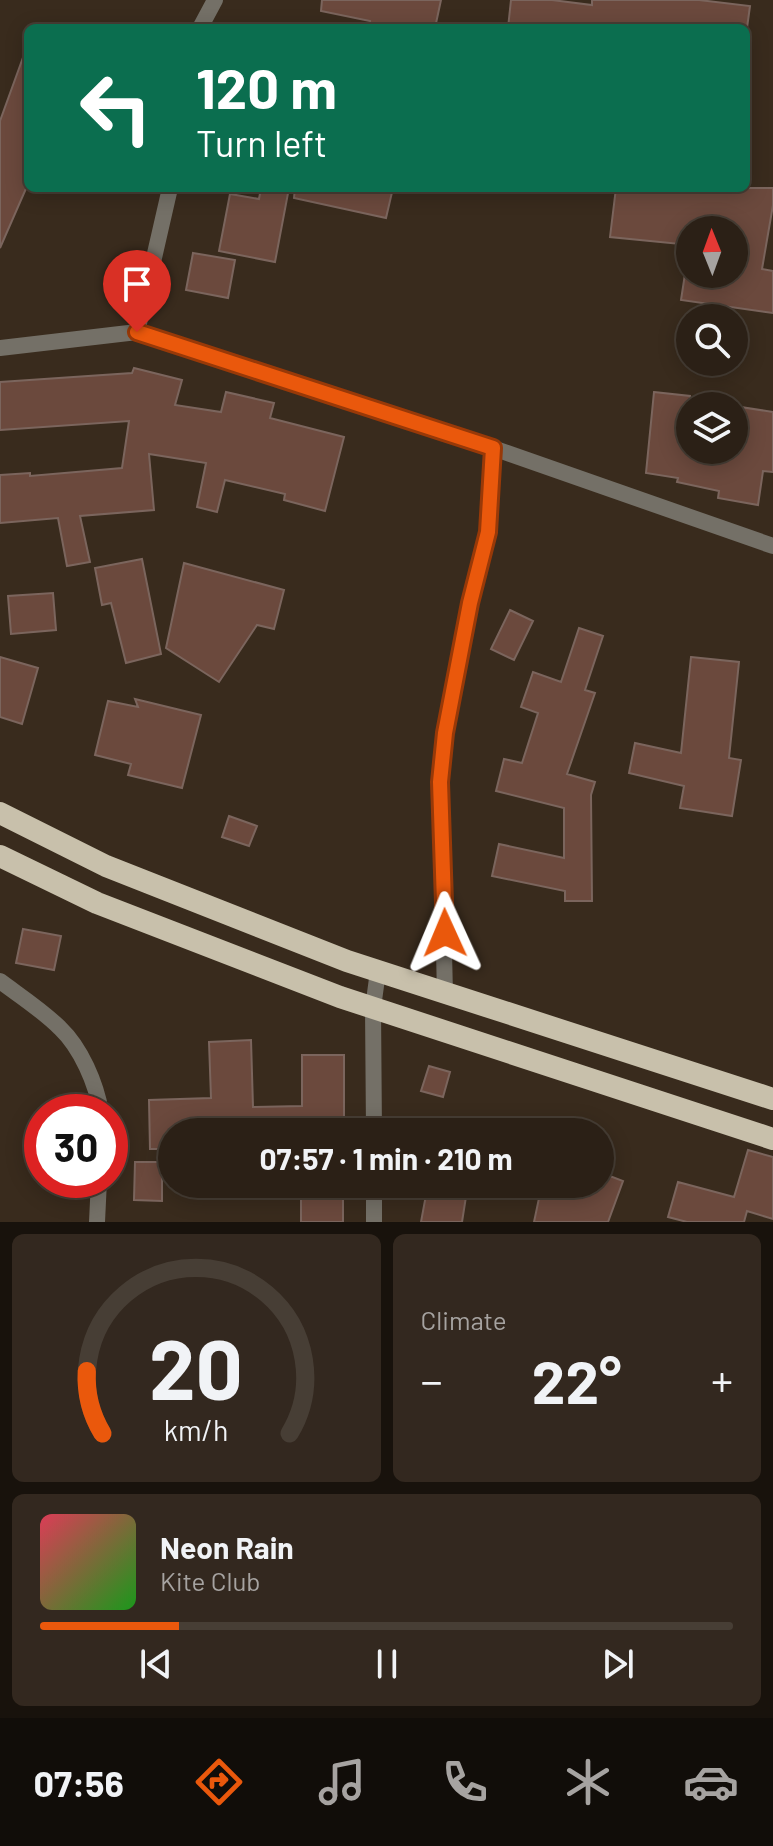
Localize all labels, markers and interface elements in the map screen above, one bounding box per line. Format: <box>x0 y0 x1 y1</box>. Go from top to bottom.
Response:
text: 120 m <box>196 53 337 120</box>
icon: left <box>64 56 168 160</box>
text: Turn left <box>196 121 327 164</box>
north arrow <box>676 216 748 288</box>
map controls <box>676 216 748 464</box>
pin <box>103 250 171 332</box>
icon: arrive <box>115 262 159 306</box>
button: search <box>676 304 748 376</box>
button: layers <box>676 392 748 464</box>
position arrow <box>403 891 487 975</box>
speed limit sign: 30 <box>24 1094 128 1198</box>
text: 07:57 · 1 min · 210 m <box>259 1140 513 1176</box>
text: Climate <box>421 1304 507 1335</box>
text: 20 <box>149 1317 243 1417</box>
text: 22° <box>532 1344 622 1416</box>
text: − <box>421 1353 443 1406</box>
text: + <box>711 1353 733 1406</box>
text: km/h <box>164 1412 229 1447</box>
text: Neon Rain <box>160 1529 294 1565</box>
text: Kite Club <box>160 1565 261 1596</box>
icon: previous <box>134 1642 178 1686</box>
icon: pause <box>365 1642 409 1686</box>
icon: next <box>596 1642 640 1686</box>
icon: directions <box>191 1754 247 1810</box>
icon: music <box>314 1754 370 1810</box>
icon: phone <box>437 1754 493 1810</box>
icon: climate <box>560 1754 616 1810</box>
icon: car <box>683 1754 739 1810</box>
text: 07:56 <box>34 1761 124 1804</box>

